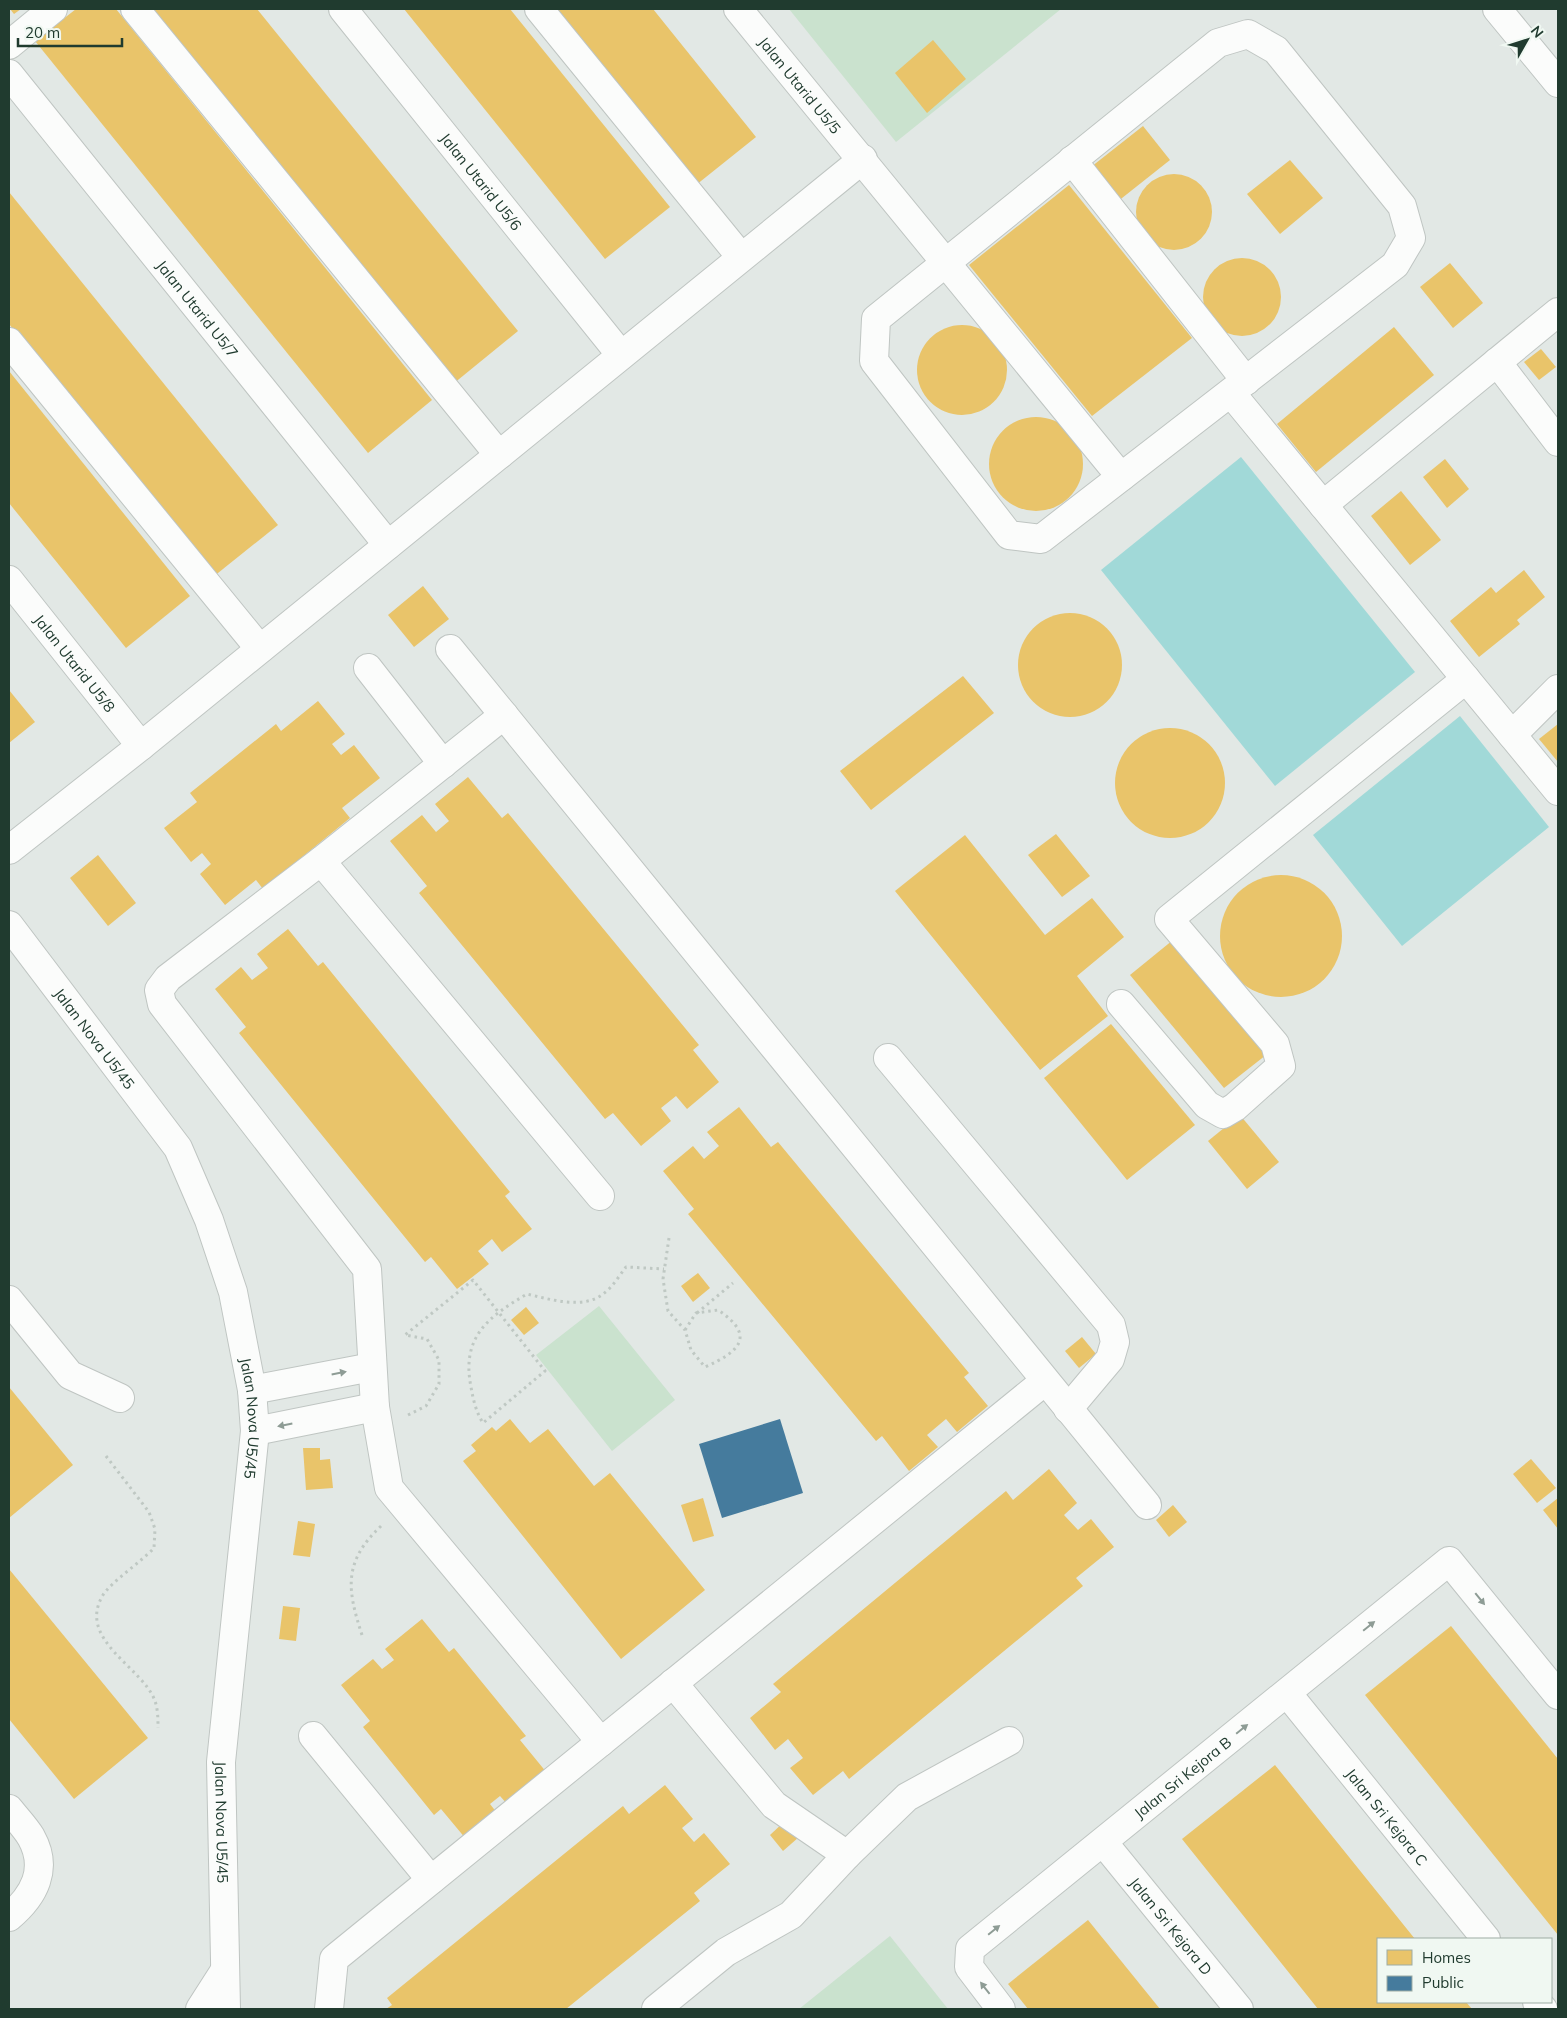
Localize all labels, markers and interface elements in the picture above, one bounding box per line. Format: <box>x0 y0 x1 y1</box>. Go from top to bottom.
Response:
scale bar <box>18 15 121 47</box>
north arrow <box>1502 15 1552 65</box>
text: N <box>1527 22 1547 42</box>
text: 20 m <box>25 23 60 42</box>
street label: Jalan Utarid U5/5 <box>755 32 845 137</box>
street label: Jalan Utarid U5/6 <box>437 129 526 234</box>
street label: Jalan Utarid U5/7 <box>153 256 243 361</box>
street label: Jalan Utarid U5/8 <box>30 610 120 716</box>
street label: Jalan Nova U5/45 <box>50 984 139 1093</box>
street label: Jalan Nova U5/45 <box>236 1356 265 1480</box>
one-way arrow <box>332 1369 347 1377</box>
one-way arrow <box>276 1421 292 1429</box>
one-way arrow <box>1475 1592 1486 1605</box>
one-way arrow <box>1362 1621 1375 1632</box>
one-way arrow <box>1235 1723 1248 1734</box>
street label: Jalan Sri Kejora B <box>1130 1732 1235 1822</box>
street label: Jalan Nova U5/45 <box>211 1761 233 1883</box>
street label: Jalan Sri Kejora C <box>1342 1764 1432 1869</box>
street label: Jalan Sri Kejora D <box>1126 1873 1217 1979</box>
one-way arrow <box>987 1925 1000 1936</box>
legend <box>1377 1938 1552 2003</box>
text: Homes <box>1422 1948 1471 1967</box>
text: Public <box>1422 1973 1464 1992</box>
one-way arrow <box>980 1981 990 1995</box>

